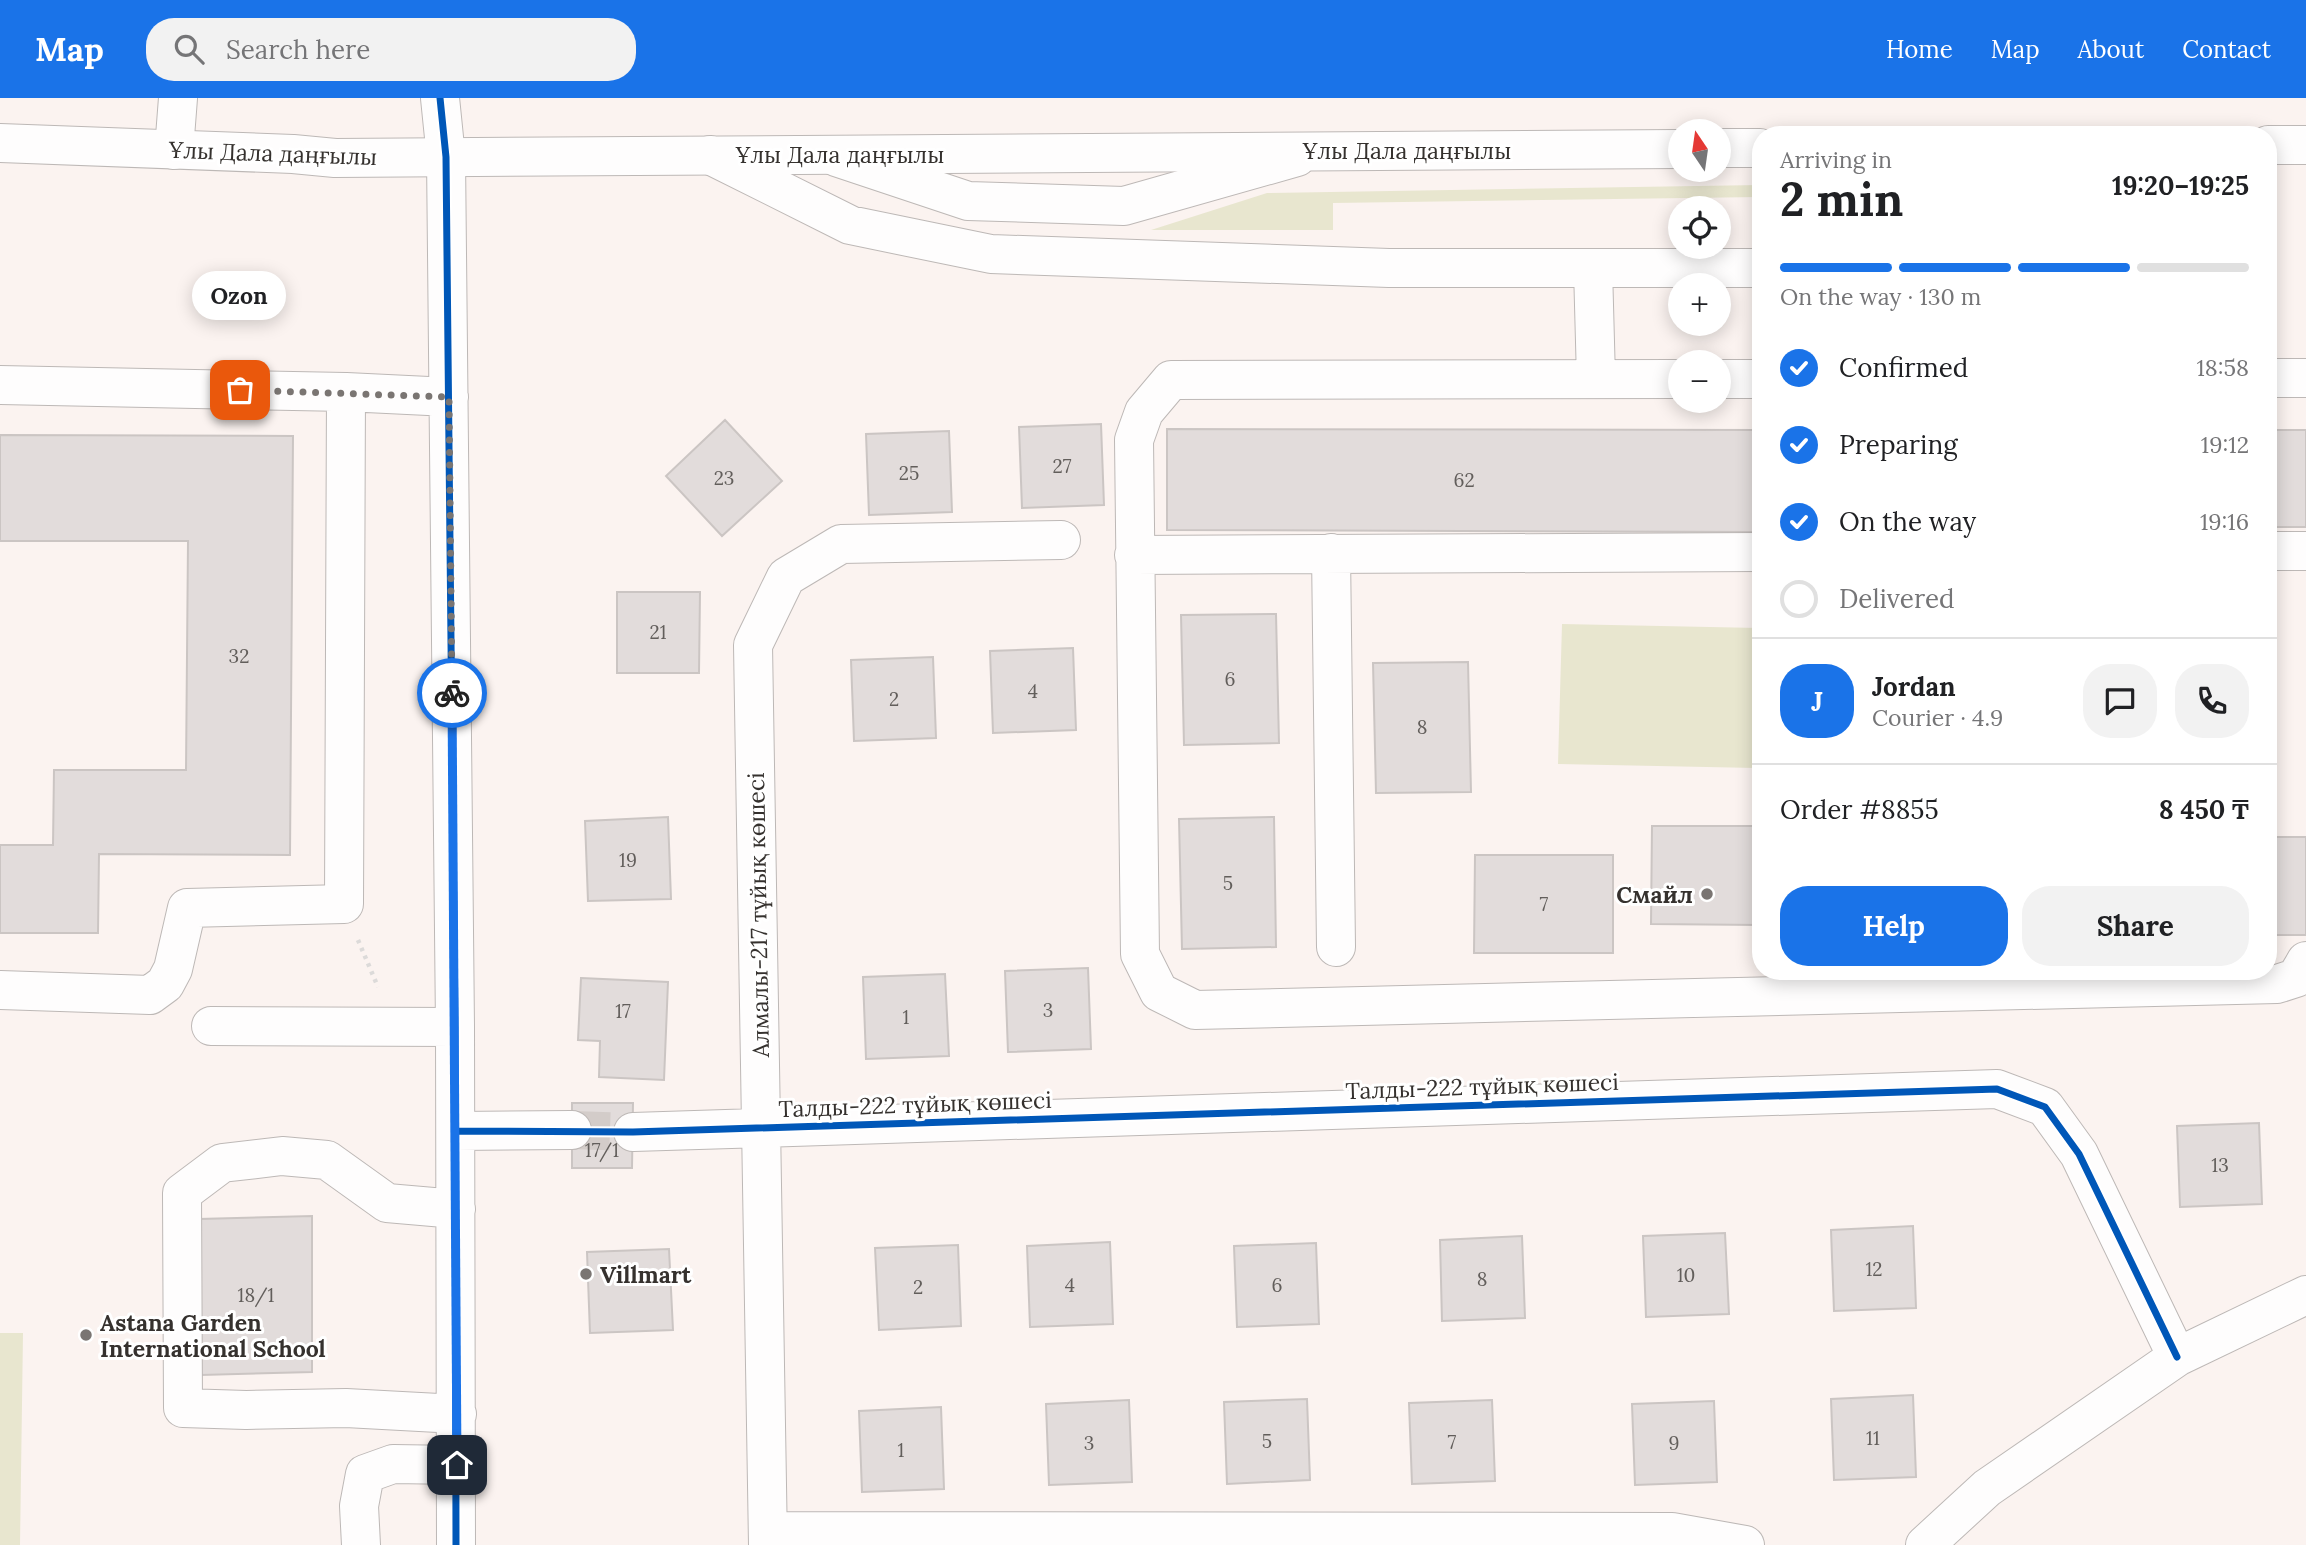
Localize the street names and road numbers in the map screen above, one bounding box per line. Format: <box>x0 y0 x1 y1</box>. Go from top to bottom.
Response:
street label: Ұлы Дала даңғылы <box>167 135 378 171</box>
street label: Ұлы Дала даңғылы <box>1302 136 1511 165</box>
street label: Ұлы Дала даңғылы <box>735 140 944 169</box>
street label: Алмалы-217 тұйық көшесі <box>741 772 775 1059</box>
street label: Талды-222 тұйық көшесі <box>1345 1067 1619 1105</box>
street label: Талды-222 тұйық көшесі <box>778 1085 1052 1123</box>

